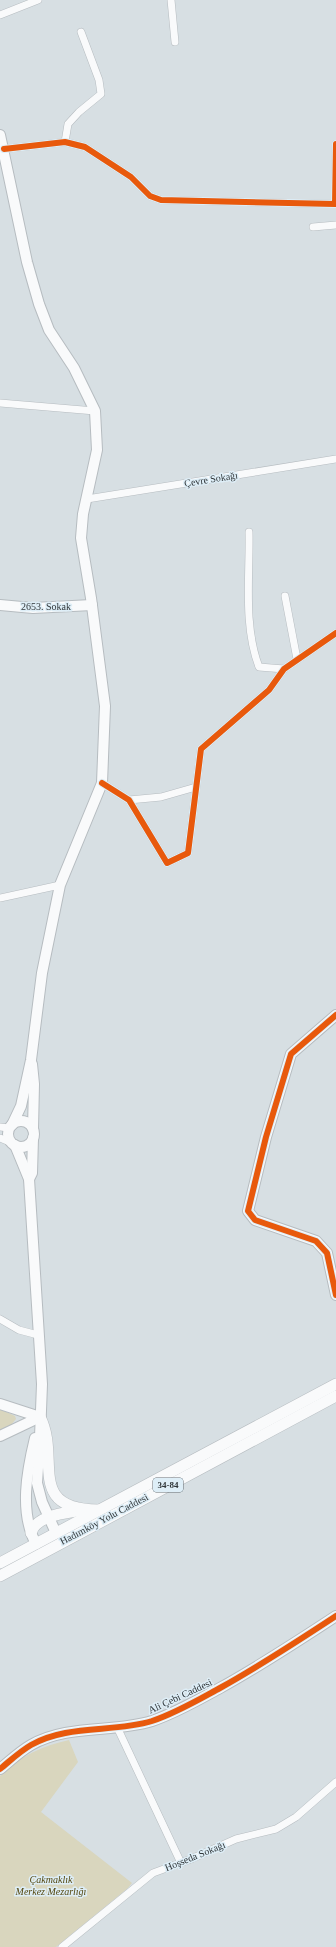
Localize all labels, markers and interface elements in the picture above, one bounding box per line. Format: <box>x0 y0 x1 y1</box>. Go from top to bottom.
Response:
street label: Çevre Sokağı <box>183 469 239 489</box>
street label: 2653. Sokak <box>21 601 71 612</box>
road number: 34-84 <box>153 1478 183 1492</box>
street label: Hadımköy Yolu Caddesi <box>58 1491 150 1547</box>
street label: Ali Çebi Caddesi <box>146 1676 214 1716</box>
street label: Hoşseda Sokağı <box>163 1839 227 1873</box>
park label: Çakmaklık Merkez Mezarlığı <box>15 1874 87 1897</box>

